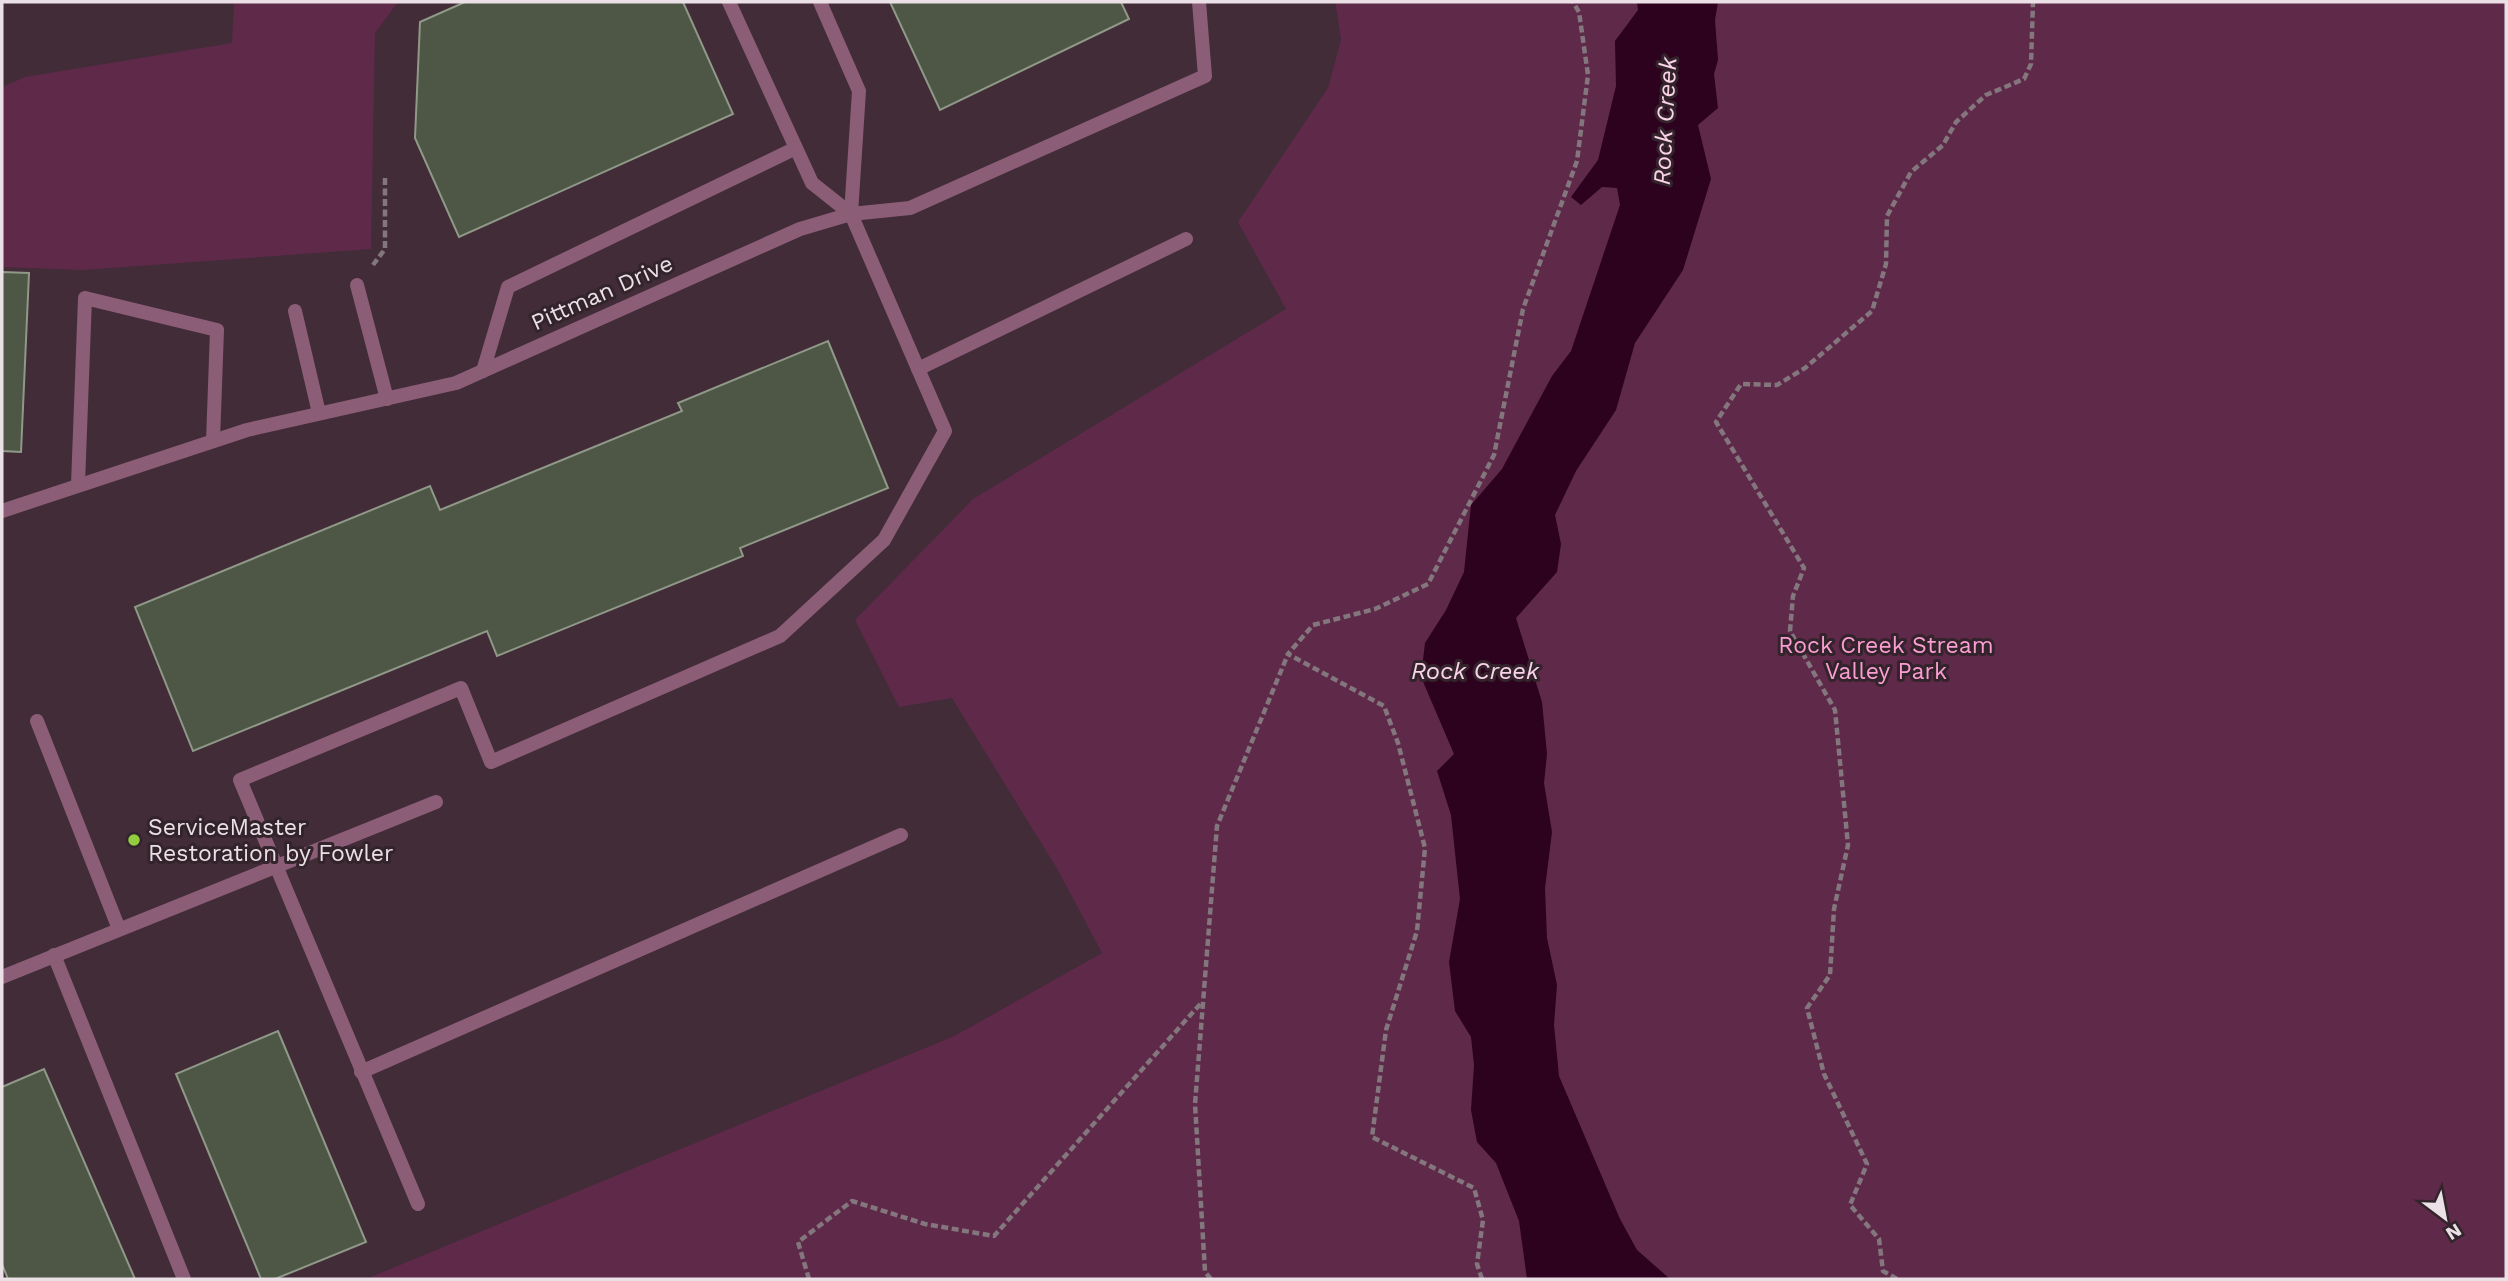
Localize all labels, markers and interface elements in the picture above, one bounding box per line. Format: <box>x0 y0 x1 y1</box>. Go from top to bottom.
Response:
water label: Rock Creek <box>1648 55 1682 186</box>
street label: Pittman Drive <box>527 250 677 336</box>
park label: Rock Creek Stream Valley Park <box>1778 632 1994 685</box>
water label: Rock Creek <box>1411 657 1540 685</box>
place label: ServiceMaster Restoration by Fowler <box>148 814 393 867</box>
marker: ServiceMaster Restoration by Fowler <box>126 832 142 848</box>
north arrow <box>2410 1183 2480 1253</box>
text: N <box>2442 1219 2466 1245</box>

